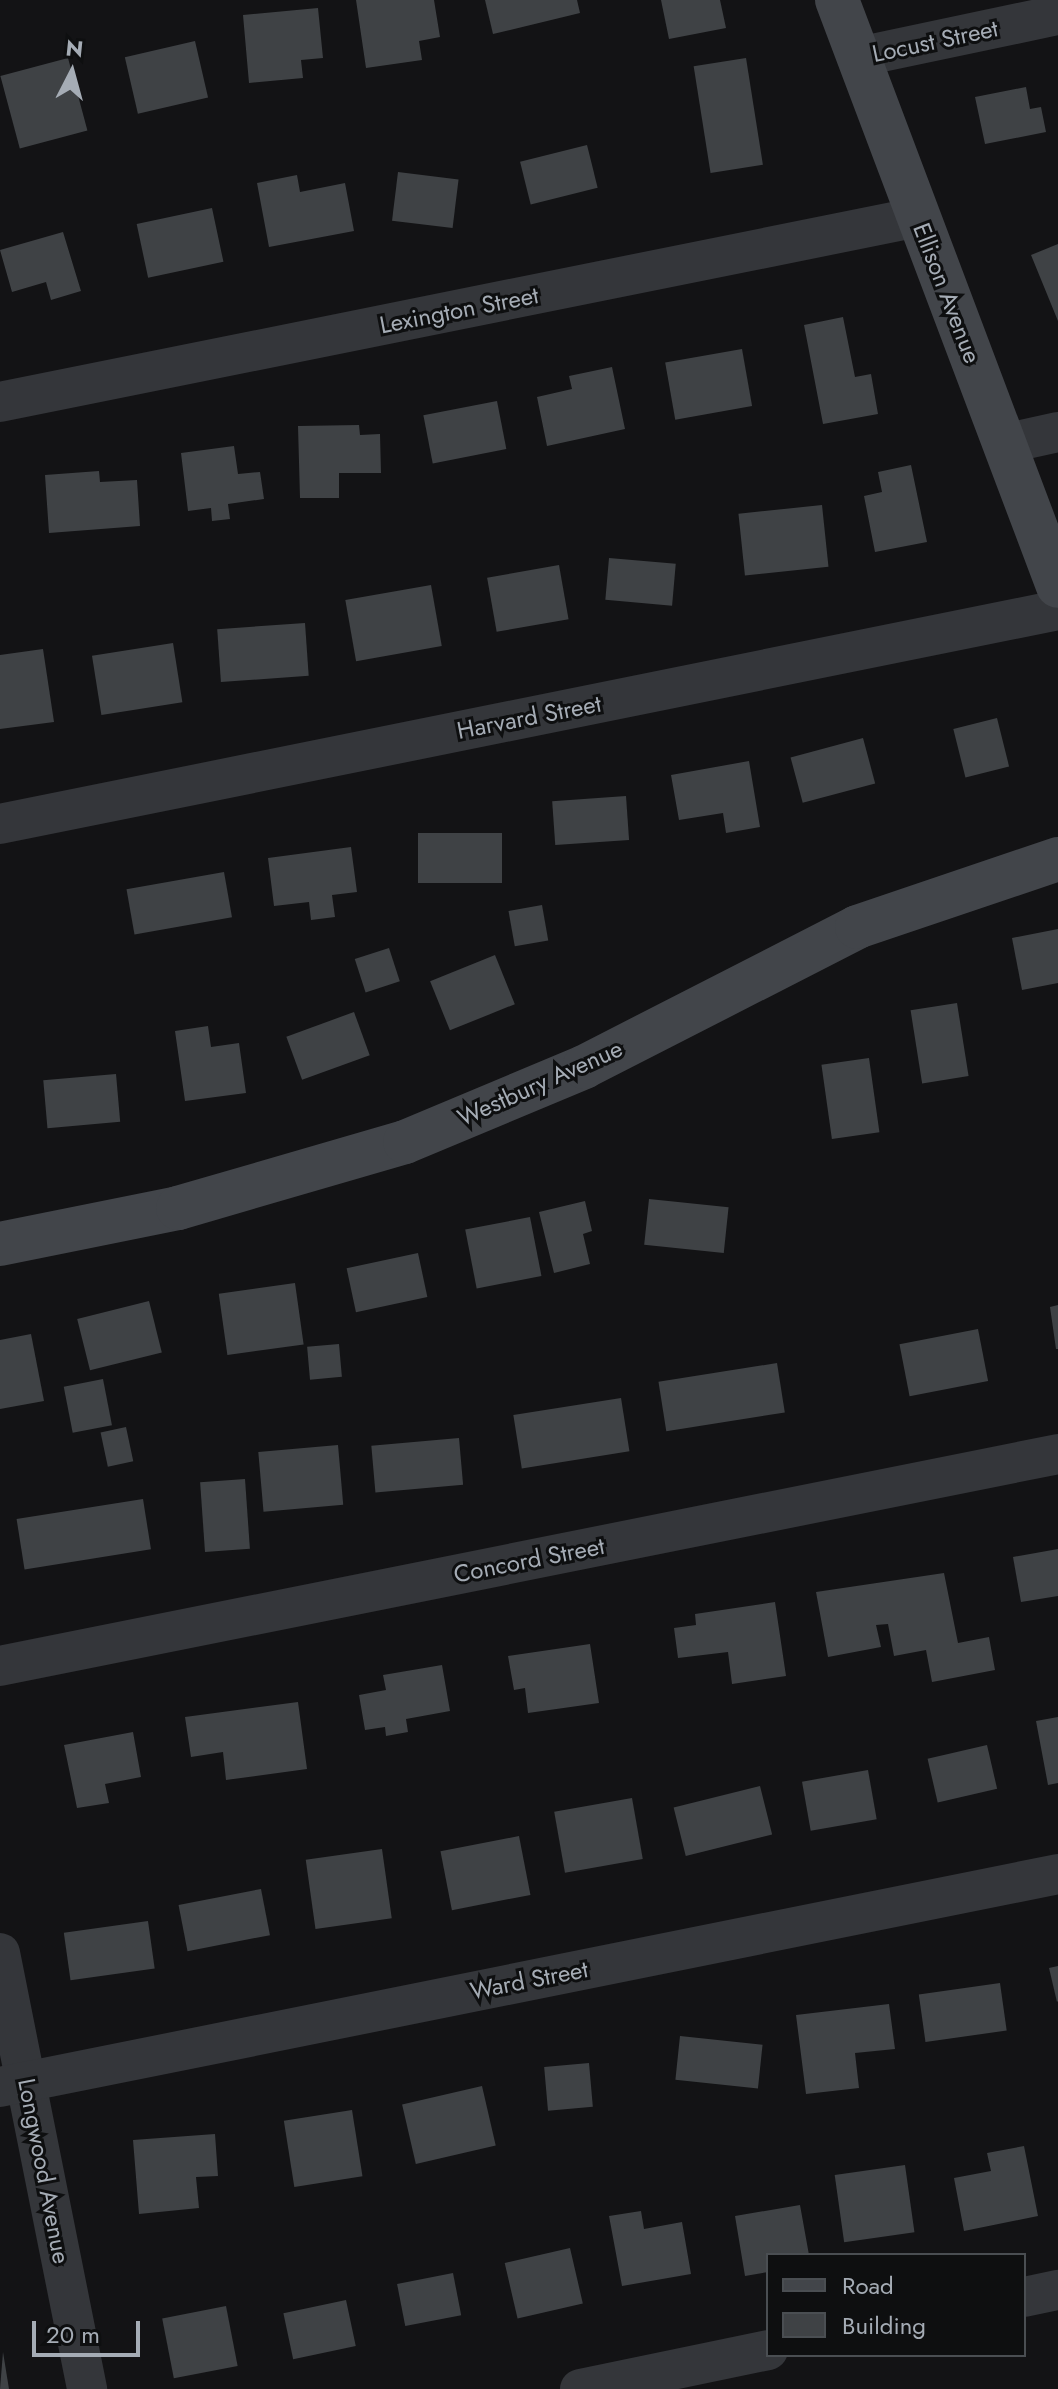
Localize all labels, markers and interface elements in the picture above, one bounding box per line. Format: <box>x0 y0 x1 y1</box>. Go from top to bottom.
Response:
street label: Locust Street <box>869 14 1001 68</box>
text: N <box>64 31 85 65</box>
north arrow <box>32 32 112 112</box>
street label: Ellison Avenue <box>907 219 987 367</box>
street label: Lexington Street <box>377 280 541 340</box>
street label: Harvard Street <box>455 689 603 745</box>
street label: Westbury Avenue <box>453 1034 627 1132</box>
street label: Concord Street <box>451 1531 607 1589</box>
street label: Ward Street <box>468 1954 590 2006</box>
street label: Longwood Avenue <box>12 2076 76 2266</box>
legend <box>766 2253 1026 2357</box>
text: Road <box>842 2268 894 2303</box>
scale bar <box>36 2305 144 2355</box>
text: Building <box>842 2308 926 2343</box>
text: 20 m <box>46 2317 100 2352</box>

